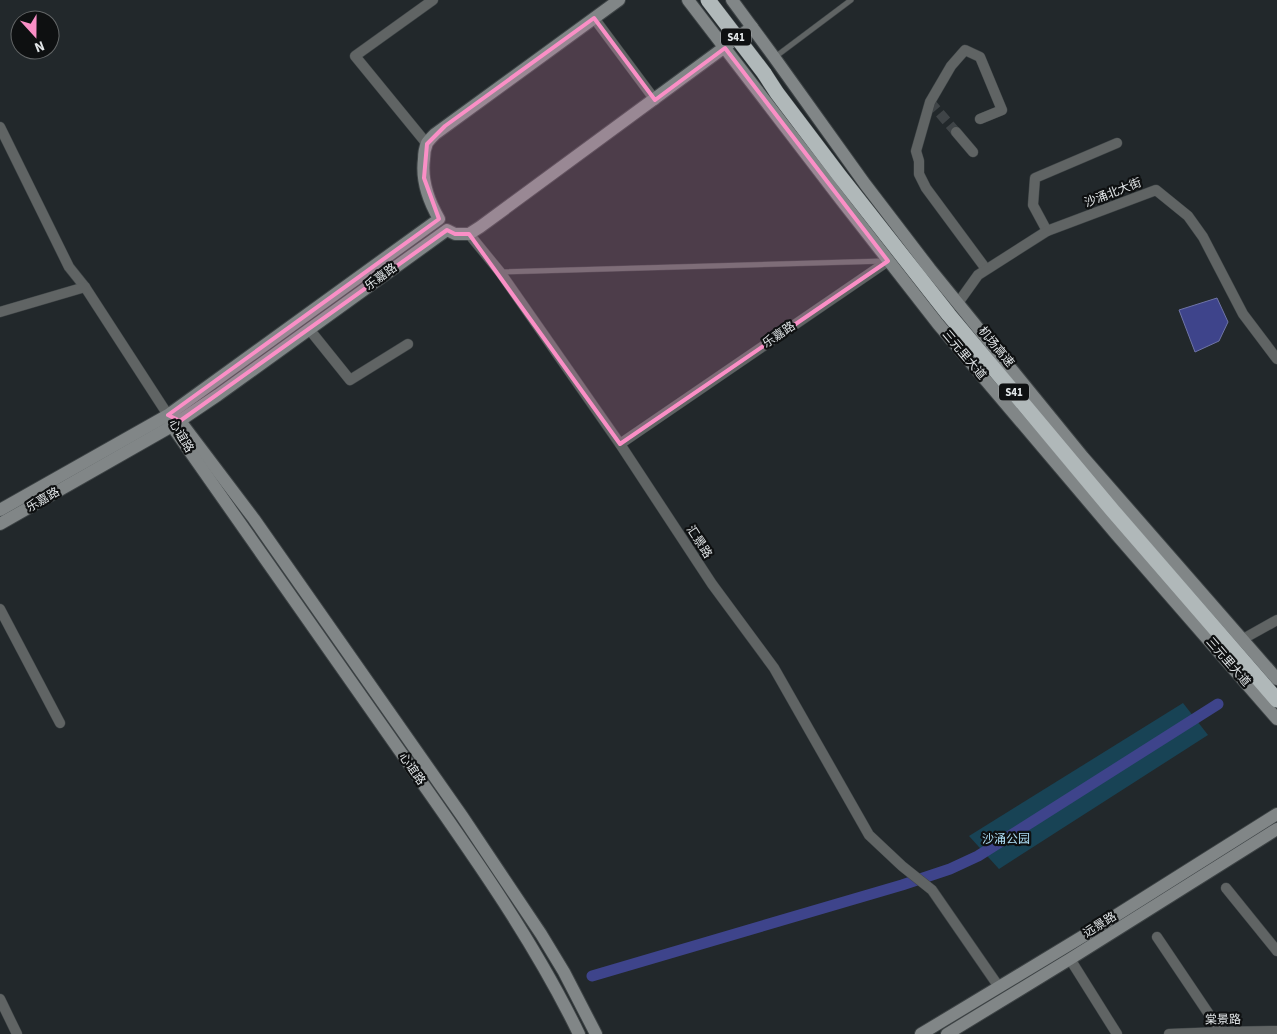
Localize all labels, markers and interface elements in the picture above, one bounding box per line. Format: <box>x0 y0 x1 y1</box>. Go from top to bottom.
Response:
north arrow <box>10 10 60 60</box>
road number: S41 <box>721 28 751 46</box>
text: N <box>31 35 47 57</box>
street label: 沙涌北大街 <box>1082 174 1144 212</box>
street label: 乐嘉路 <box>361 260 401 294</box>
street label: 乐嘉路 <box>759 318 799 352</box>
street label: 机场高速 <box>974 323 1018 371</box>
street label: 三元里大道 <box>938 327 990 383</box>
road number: S41 <box>999 384 1029 401</box>
street label: 心谊路 <box>164 416 198 456</box>
street label: 乐嘉路 <box>23 484 63 516</box>
street label: 汇景路 <box>682 522 716 562</box>
street label: 三元里大道 <box>1202 634 1254 690</box>
street label: 心谊路 <box>395 749 429 789</box>
park label: 沙涌公园 <box>982 831 1030 848</box>
street label: 远景路 <box>1080 908 1120 942</box>
street label: 棠景路 <box>1205 1011 1241 1029</box>

